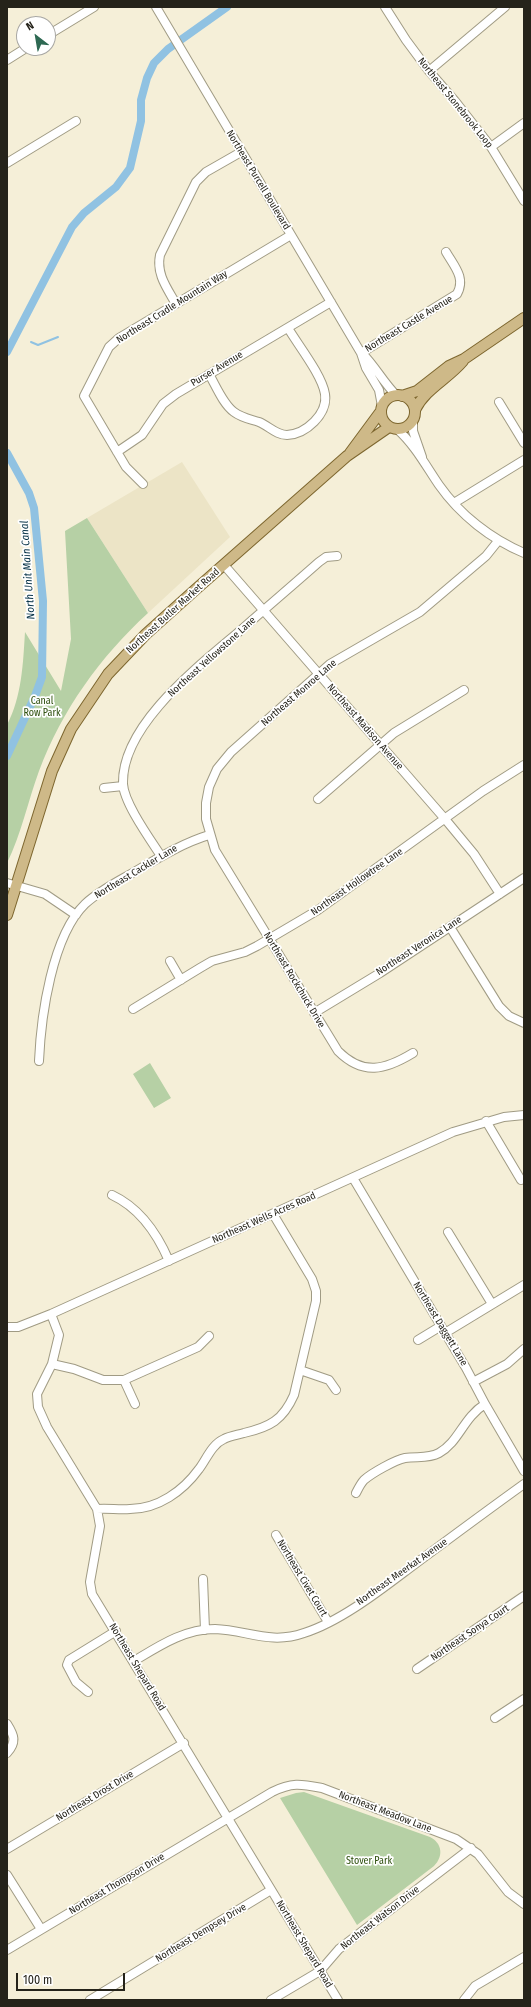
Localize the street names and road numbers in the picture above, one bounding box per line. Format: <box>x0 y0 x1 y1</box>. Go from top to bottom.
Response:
street label: Northeast Stonebrook Loop <box>415 55 495 151</box>
street label: Northeast Purcell Boulevard <box>223 128 293 232</box>
street label: Northeast Cradle Mountain Way <box>114 268 230 346</box>
street label: Northeast Castle Avenue <box>363 293 455 355</box>
street label: Purser Avenue <box>189 349 245 389</box>
street label: Northeast Butler Market Road <box>124 566 222 656</box>
street label: Northeast Yellowstone Lane <box>166 614 258 700</box>
street label: Northeast Monroe Lane <box>259 657 339 729</box>
street label: Northeast Madison Avenue <box>324 682 406 772</box>
street label: Northeast Cackler Lane <box>92 842 180 902</box>
street label: Northeast Hollowtree Lane <box>309 846 405 918</box>
street label: Northeast Veronica Lane <box>374 914 464 978</box>
street label: Northeast Rockchuck Drive <box>261 930 327 1030</box>
street label: Northeast Wells Acres Road <box>210 1190 318 1246</box>
street label: Northeast Daggett Lane <box>410 1280 470 1368</box>
street label: Northeast Meerkat Avenue <box>354 1536 450 1608</box>
street label: Northeast Civet Court <box>274 1537 330 1619</box>
street label: Northeast Sonya Court <box>428 1602 512 1664</box>
street label: Northeast Shepard Road <box>106 1621 168 1713</box>
street label: Northeast Drost Drive <box>54 1768 136 1824</box>
street label: Northeast Meadow Lane <box>337 1789 433 1835</box>
street label: Northeast Thompson Drive <box>67 1851 167 1917</box>
street label: Northeast Watson Drive <box>338 1884 422 1952</box>
street label: Northeast Shepard Road <box>273 1898 335 1990</box>
street label: Northeast Dempsey Drive <box>153 1901 249 1965</box>

